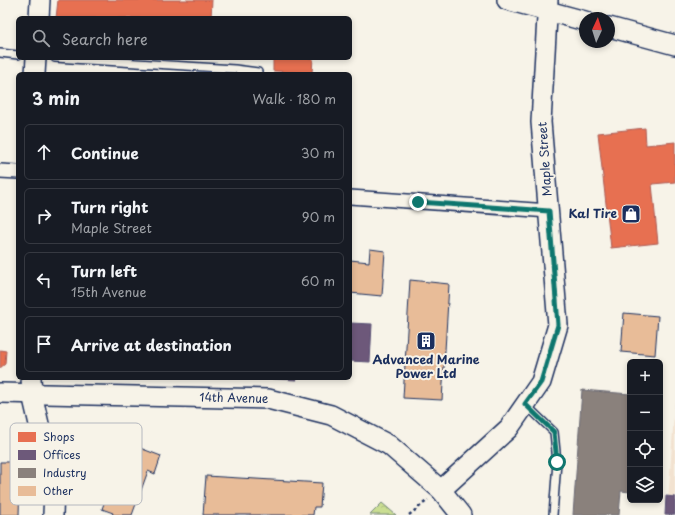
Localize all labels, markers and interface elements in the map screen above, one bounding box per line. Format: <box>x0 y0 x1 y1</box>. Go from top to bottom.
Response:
north arrow <box>579 12 615 48</box>
search box <box>16 16 352 60</box>
icon: search <box>30 27 52 49</box>
text: Search here <box>62 27 148 50</box>
text: 3 min <box>32 85 80 111</box>
text: Walk · 180 m <box>253 89 336 108</box>
street label: Maple Street <box>532 121 556 197</box>
icon: ahead <box>33 141 55 163</box>
text: Continue <box>71 141 139 164</box>
text: 30 m <box>301 143 335 162</box>
route end <box>409 193 427 211</box>
text: Turn right <box>71 195 148 218</box>
shop icon: Kal Tire <box>620 203 642 225</box>
place label: Kal Tire <box>568 204 617 222</box>
icon: right <box>33 205 55 227</box>
text: 90 m <box>302 207 335 226</box>
text: Maple Street <box>71 218 152 237</box>
text: Turn left <box>71 259 137 282</box>
icon: left <box>33 269 55 291</box>
text: 60 m <box>301 271 335 290</box>
text: 15th Avenue <box>71 282 147 301</box>
building icon: Advanced Marine Power Ltd <box>415 330 437 352</box>
icon: arrive <box>33 333 55 355</box>
text: Arrive at destination <box>71 333 232 356</box>
place label: Advanced Marine Power Ltd <box>372 350 480 382</box>
map controls <box>627 359 663 503</box>
button: + <box>627 359 663 395</box>
street label: 14th Avenue <box>199 387 269 407</box>
button: − <box>627 395 663 431</box>
legend <box>10 423 142 505</box>
text: Shops <box>43 428 74 445</box>
button: locate <box>627 431 663 467</box>
text: Offices <box>43 446 80 463</box>
route start <box>548 453 566 471</box>
text: Industry <box>43 464 87 481</box>
button: layers <box>627 467 663 503</box>
text: Other <box>43 482 74 499</box>

